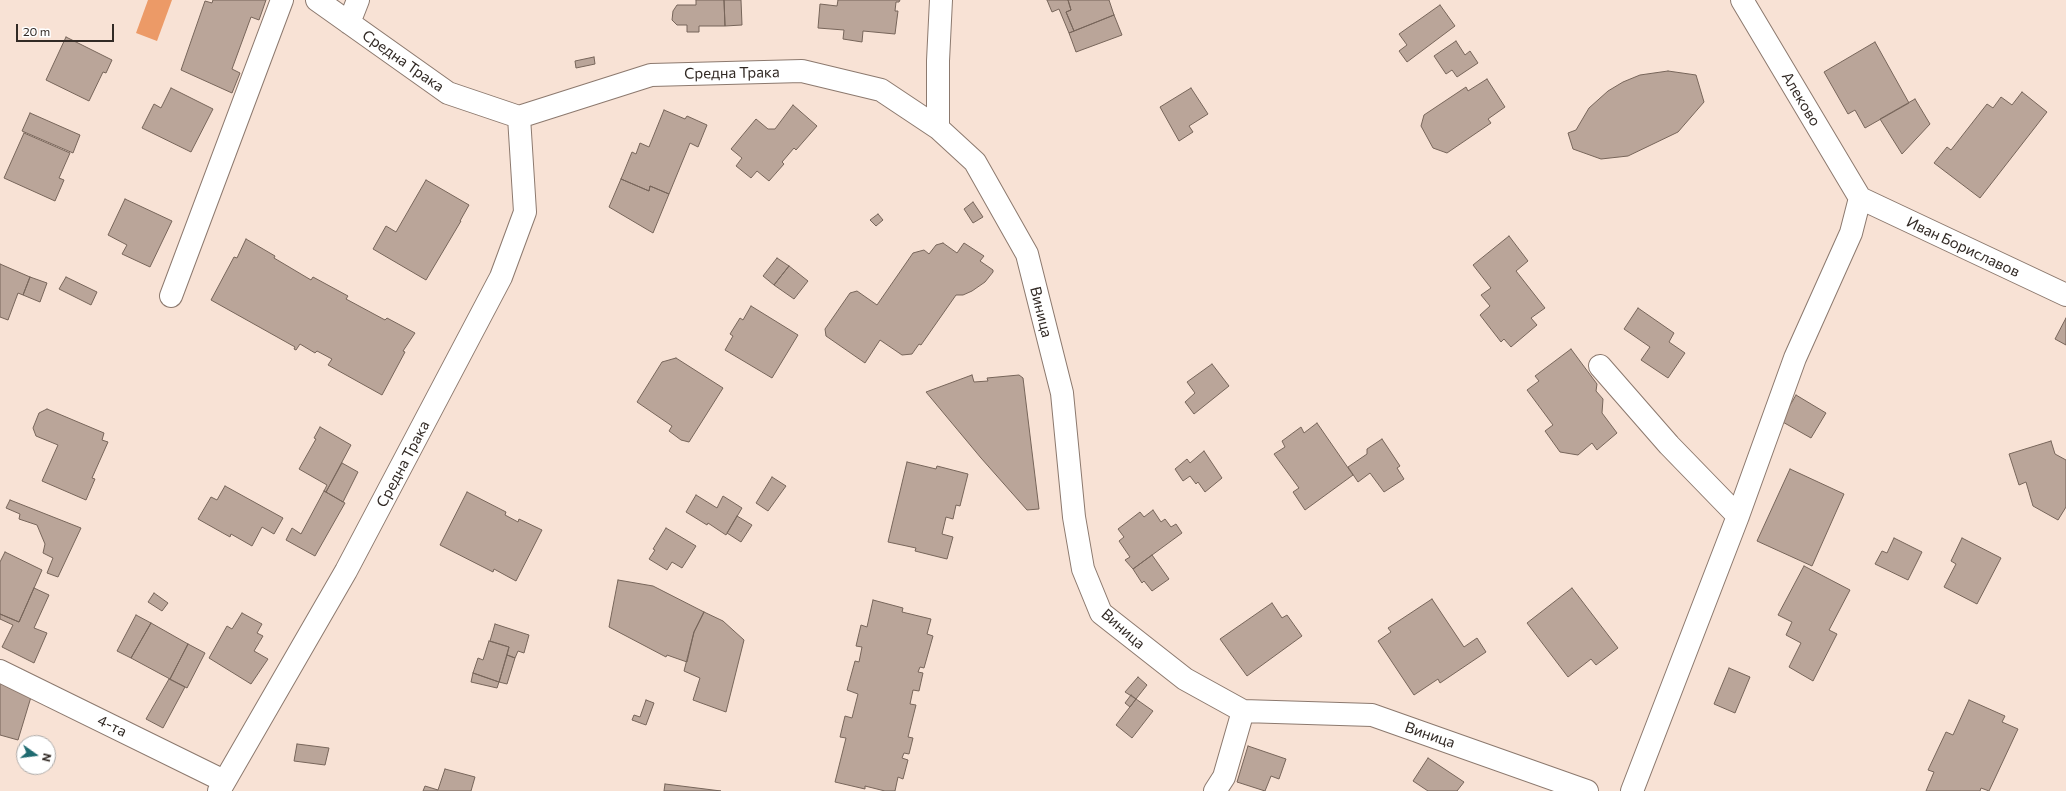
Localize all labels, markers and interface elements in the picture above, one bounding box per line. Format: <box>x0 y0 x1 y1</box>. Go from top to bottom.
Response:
scale bar <box>18 16 116 42</box>
text: 20 m <box>23 24 50 38</box>
street label: Средна Трака <box>359 26 447 96</box>
street label: Средна Трака <box>684 63 780 83</box>
street label: Алеково <box>1778 68 1824 130</box>
street label: Иван Бориславов <box>1903 213 2023 281</box>
street label: Виница <box>1026 285 1056 339</box>
street label: Средна Трака <box>373 418 433 510</box>
street label: Виница <box>1097 605 1149 653</box>
street label: 4-та <box>94 711 130 741</box>
street label: Виница <box>1403 718 1457 752</box>
north arrow <box>16 735 56 775</box>
text: N <box>40 752 54 763</box>

